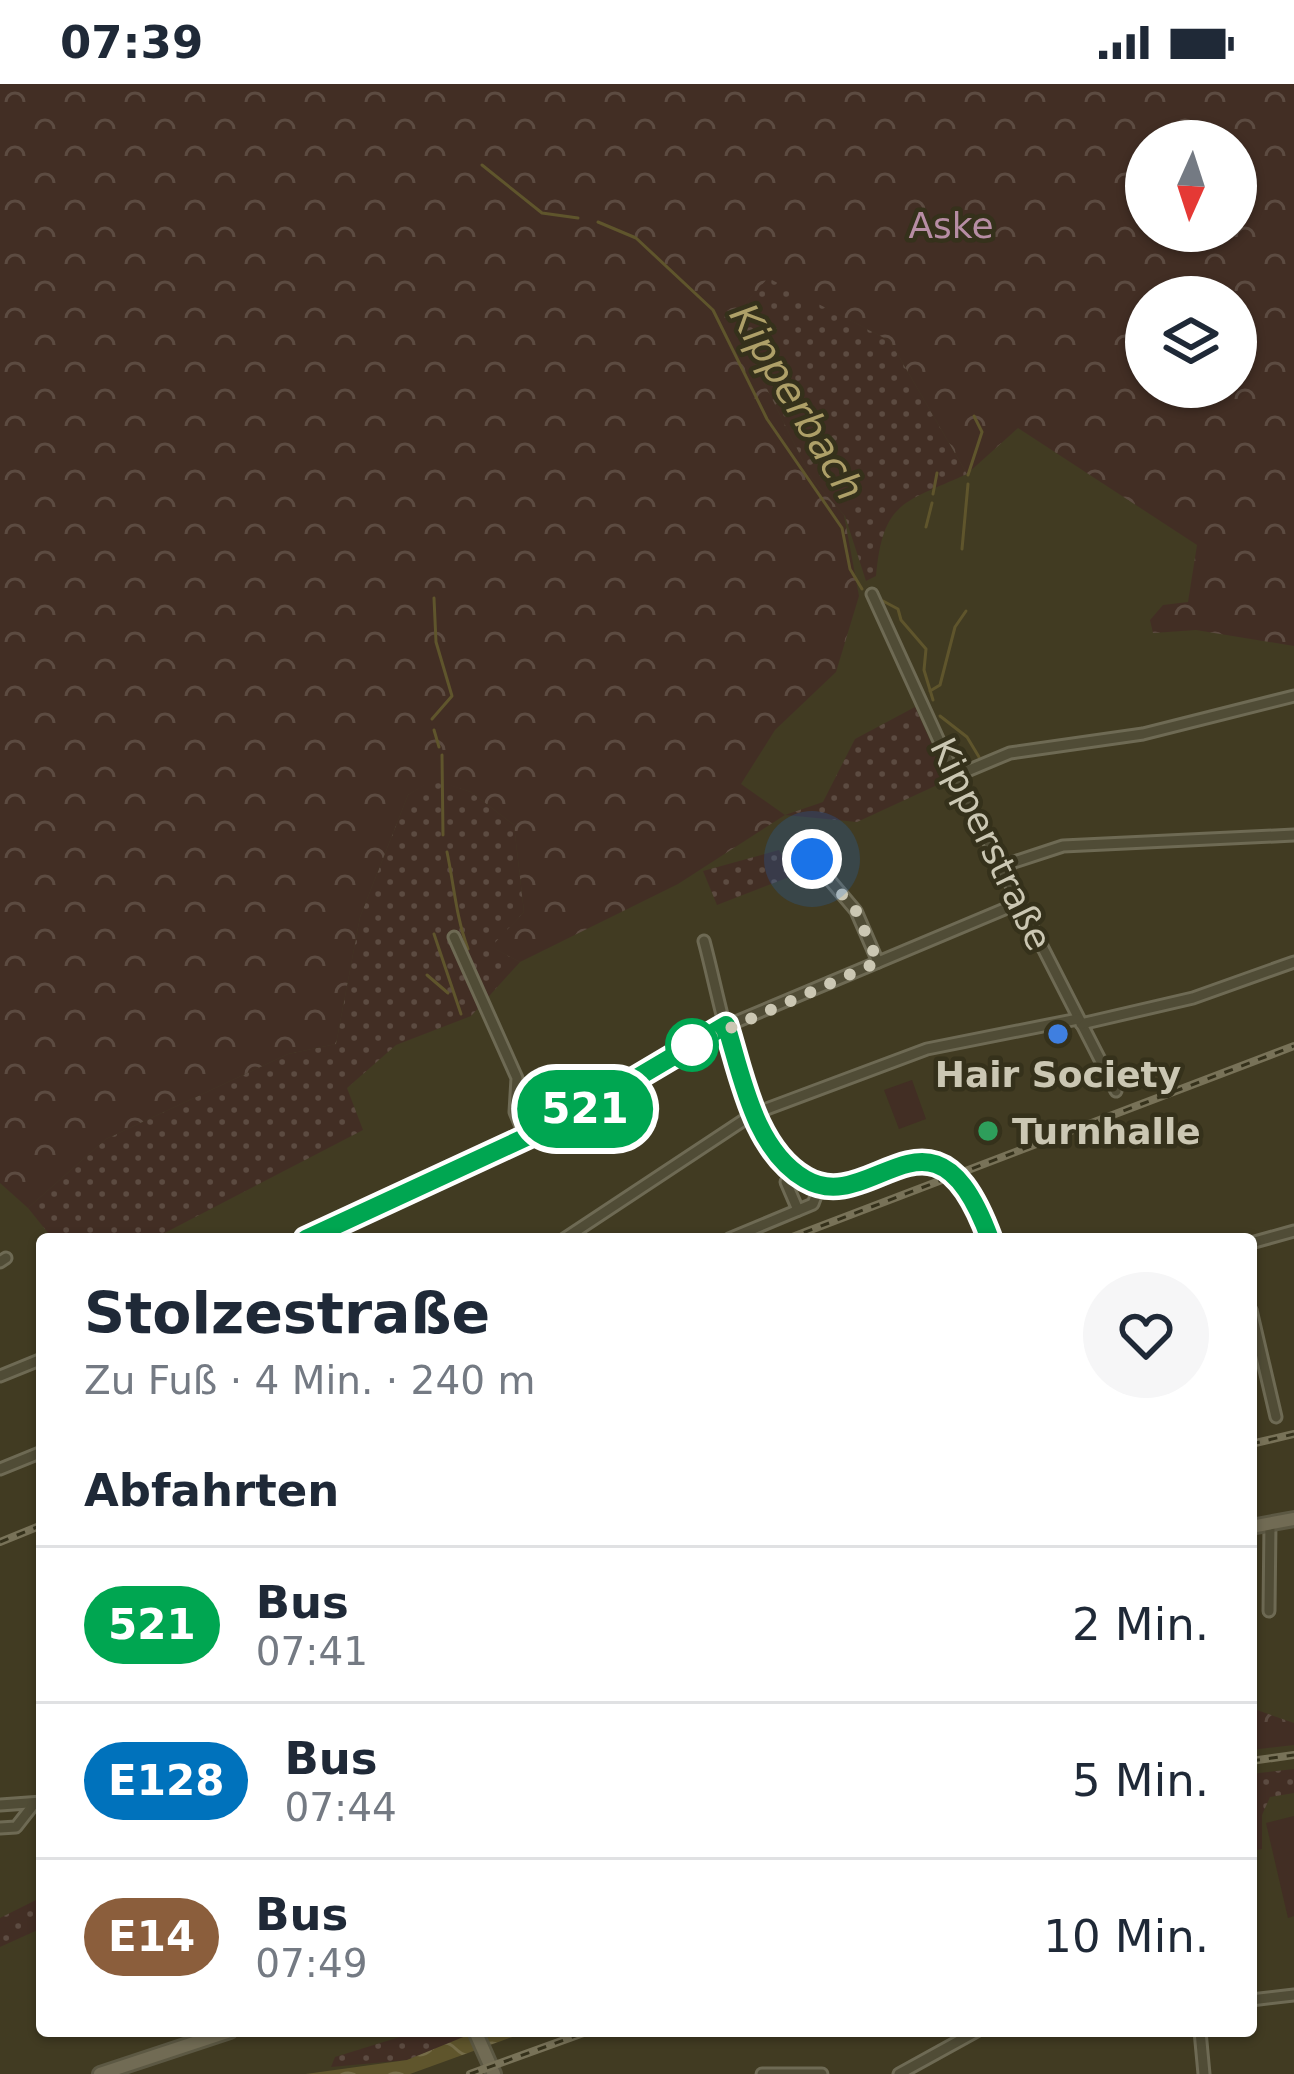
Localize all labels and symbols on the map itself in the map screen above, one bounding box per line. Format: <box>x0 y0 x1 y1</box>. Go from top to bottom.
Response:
north arrow <box>1125 120 1257 252</box>
park label: Aske <box>908 205 994 246</box>
water label: Kipperbach <box>721 296 873 508</box>
street label: Kipperstraße <box>922 731 1060 957</box>
your location <box>782 829 842 889</box>
unlabelled marker <box>667 1020 717 1070</box>
marker: Hair Society <box>1045 1021 1071 1047</box>
place label: Hair Society <box>935 1054 1181 1095</box>
line badge: 521 <box>516 1070 654 1148</box>
place label: Turnhalle <box>1012 1111 1201 1152</box>
marker: Turnhalle <box>975 1118 1001 1144</box>

